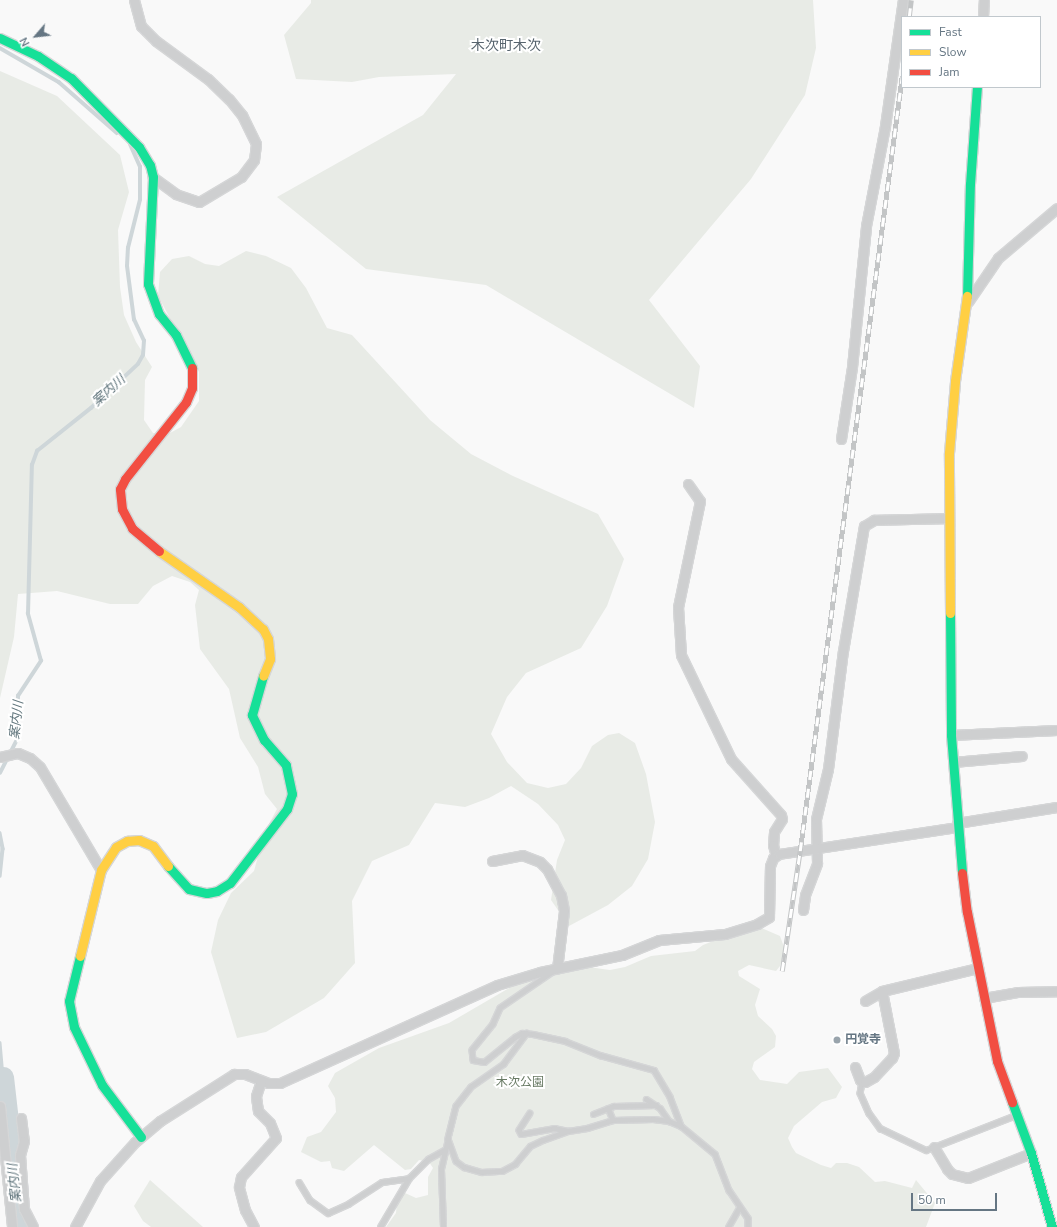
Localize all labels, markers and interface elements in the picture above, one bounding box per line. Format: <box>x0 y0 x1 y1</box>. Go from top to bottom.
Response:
north arrow <box>16 16 56 56</box>
legend <box>901 16 1041 88</box>
text: Fast <box>939 24 962 40</box>
text: N <box>16 35 34 49</box>
district label: 木次町木次 <box>471 38 541 54</box>
text: Slow <box>939 44 967 60</box>
text: Jam <box>939 64 960 80</box>
water label: 案内川 <box>89 372 129 410</box>
water label: 案内川 <box>7 700 27 740</box>
place label: 円覚寺 <box>845 1033 881 1047</box>
marker: 円覚寺 <box>832 1035 842 1045</box>
park label: 木次公園 <box>496 1076 544 1090</box>
water label: 案内川 <box>5 1163 25 1203</box>
scale bar <box>913 1185 999 1211</box>
text: 50 m <box>918 1192 946 1208</box>

